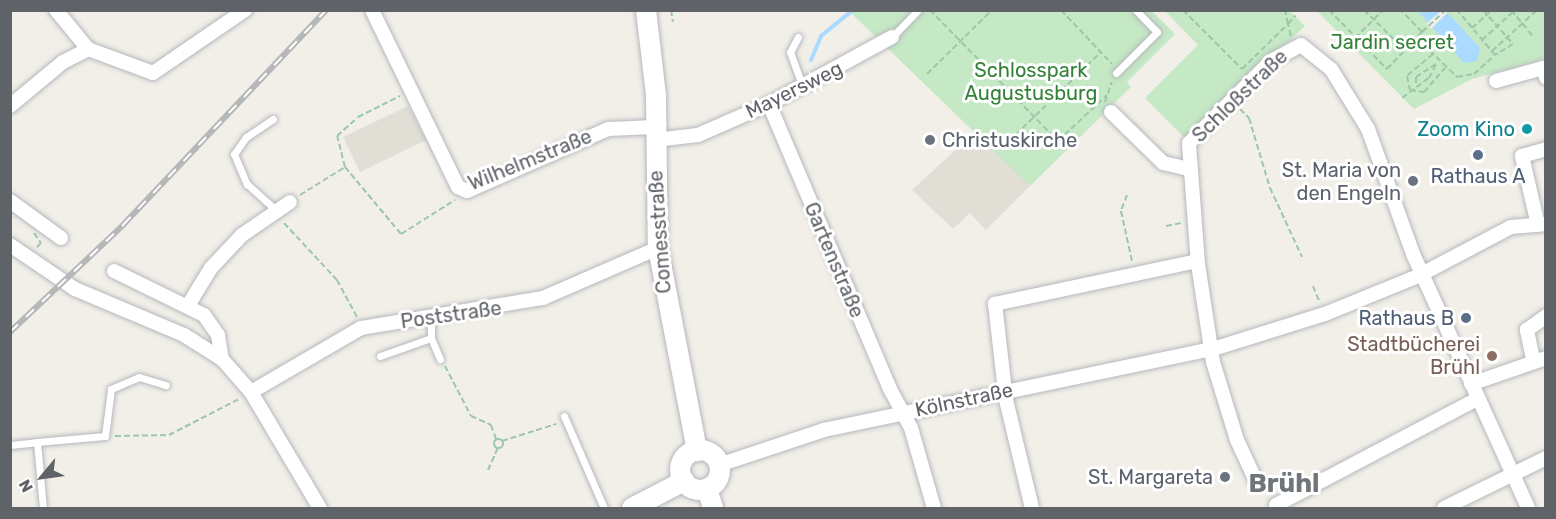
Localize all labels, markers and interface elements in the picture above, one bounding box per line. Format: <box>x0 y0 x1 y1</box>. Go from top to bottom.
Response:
park label: Jardin secret <box>1330 30 1454 54</box>
street label: Schloßstraße <box>1187 45 1293 147</box>
street label: Mayersweg <box>742 56 846 124</box>
park label: Schlosspark Augustusburg <box>965 59 1097 106</box>
place label: Zoom Kino <box>1417 117 1515 141</box>
marker: Zoom Kino <box>1520 122 1534 136</box>
street label: Wilhelmstraße <box>465 124 595 196</box>
place label: Christuskirche <box>942 128 1077 152</box>
marker: Christuskirche <box>923 133 937 147</box>
marker: Rathaus A <box>1471 148 1485 162</box>
place label: St. Maria von den Engeln <box>1281 158 1401 205</box>
place label: Rathaus A <box>1430 164 1526 188</box>
street label: Comesstraße <box>644 170 676 294</box>
marker: St. Maria von den Engeln <box>1406 174 1420 188</box>
street label: Gartenstraße <box>799 199 869 321</box>
street label: Poststraße <box>399 296 503 334</box>
place label: Rathaus B <box>1358 306 1454 330</box>
marker: Rathaus B <box>1459 311 1473 325</box>
place label: Stadtbücherei Brühl <box>1347 332 1480 379</box>
marker: Stadtbücherei Brühl <box>1485 349 1499 363</box>
street label: Kölnstraße <box>913 378 1015 422</box>
north arrow <box>12 447 72 507</box>
place label: St. Margareta <box>1088 465 1213 489</box>
district label: Brühl <box>1248 468 1320 500</box>
marker: St. Margareta <box>1218 470 1232 484</box>
text: N <box>15 476 37 496</box>

